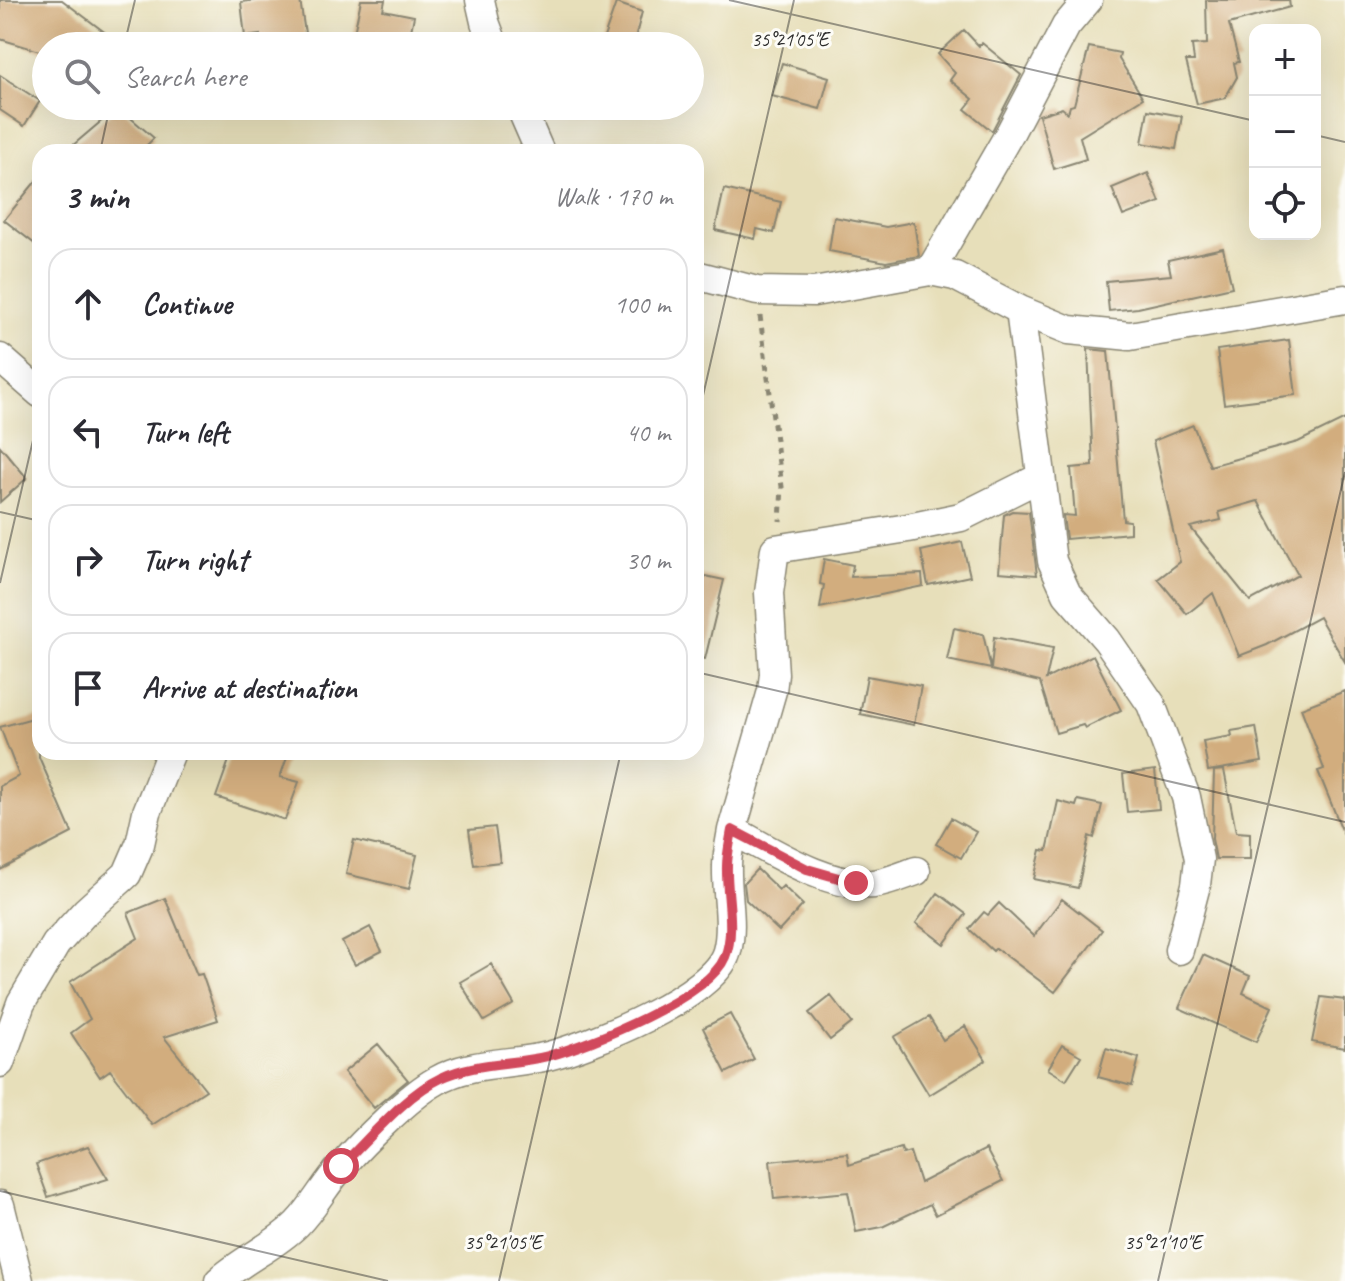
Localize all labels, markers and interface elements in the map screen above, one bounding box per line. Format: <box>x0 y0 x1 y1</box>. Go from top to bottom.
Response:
map controls <box>1249 24 1321 240</box>
button: + <box>1249 24 1321 96</box>
text: 35°21'05"E <box>751 27 831 52</box>
search box <box>32 32 704 120</box>
icon: search <box>60 54 104 98</box>
text: Search here <box>124 57 246 95</box>
button: − <box>1249 96 1321 168</box>
button: locate <box>1249 168 1321 240</box>
text: 3 min <box>64 175 129 218</box>
text: Walk · 170 m <box>555 180 672 213</box>
icon: ahead <box>66 282 110 326</box>
text: Continue <box>142 285 232 323</box>
text: 100 m <box>614 288 670 321</box>
icon: left <box>66 410 110 454</box>
text: Turn left <box>142 413 229 451</box>
text: 40 m <box>626 416 670 449</box>
icon: right <box>66 538 110 582</box>
text: Turn right <box>142 541 247 579</box>
text: 30 m <box>626 544 670 577</box>
icon: arrive <box>66 666 110 710</box>
text: Arrive at destination <box>142 669 357 707</box>
route end <box>838 865 874 901</box>
route start <box>323 1148 359 1184</box>
text: 35°21'05"E <box>464 1230 544 1255</box>
text: 35°21'10"E <box>1124 1230 1204 1255</box>

